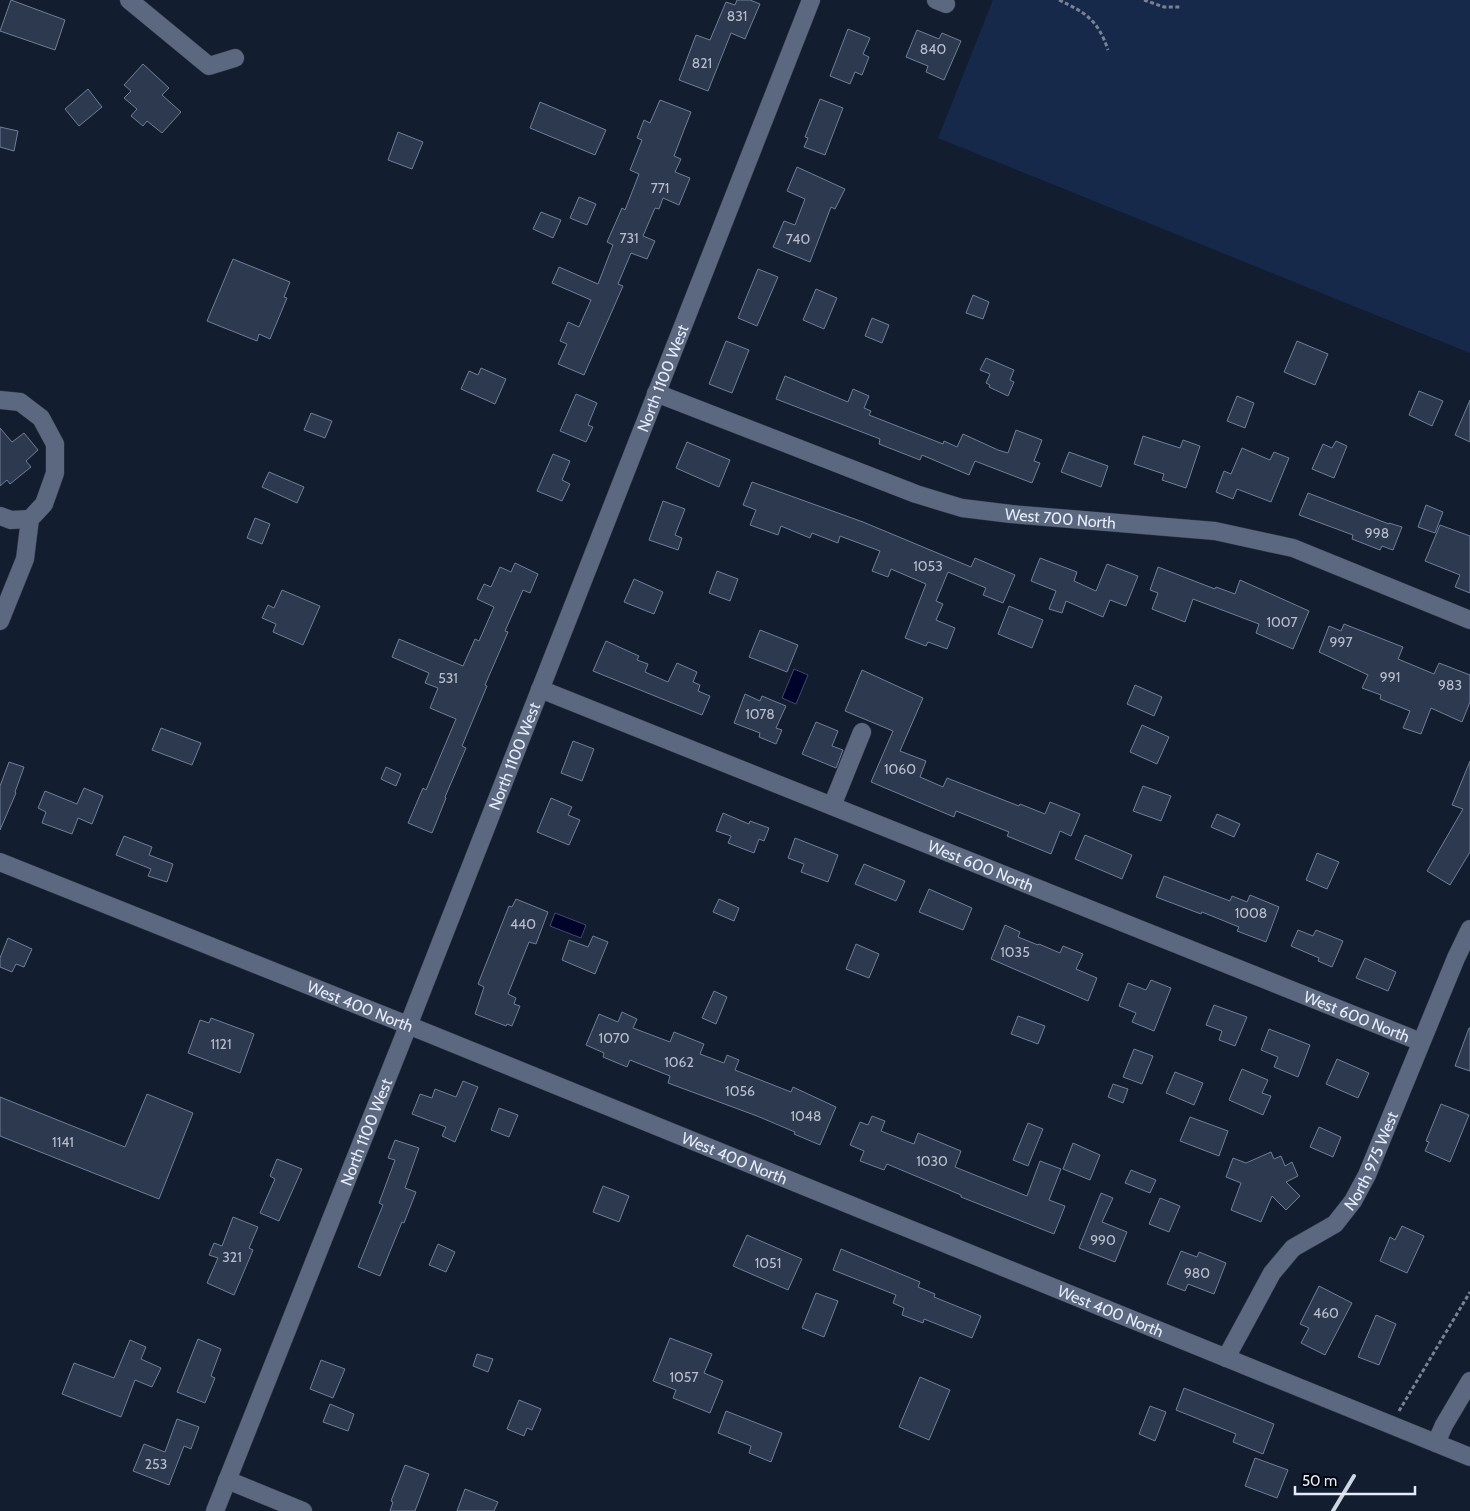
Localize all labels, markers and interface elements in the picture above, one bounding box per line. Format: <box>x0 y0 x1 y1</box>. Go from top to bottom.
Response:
house number: 831 <box>727 7 747 25</box>
house number: 840 <box>920 40 946 58</box>
house number: 821 <box>692 54 712 72</box>
house number: 771 <box>651 179 669 197</box>
house number: 731 <box>619 229 639 247</box>
house number: 740 <box>786 230 810 248</box>
street label: North 1100 West <box>633 321 693 435</box>
street label: West 700 North <box>1004 505 1117 533</box>
house number: 998 <box>1365 524 1389 542</box>
house number: 1053 <box>913 557 943 575</box>
house number: 1007 <box>1267 613 1298 631</box>
house number: 997 <box>1330 633 1352 651</box>
house number: 991 <box>1380 668 1400 686</box>
house number: 531 <box>438 669 458 687</box>
house number: 983 <box>1438 676 1462 694</box>
street label: North 1100 West <box>485 699 544 813</box>
house number: 1078 <box>745 705 775 723</box>
house number: 1060 <box>884 760 916 778</box>
street label: West 600 North <box>925 836 1036 896</box>
house number: 1008 <box>1235 904 1267 922</box>
house number: 440 <box>510 915 536 933</box>
house number: 1035 <box>1000 943 1030 961</box>
street label: West 400 North <box>304 977 416 1036</box>
street label: West 600 North <box>1301 987 1412 1046</box>
house number: 1070 <box>599 1029 630 1047</box>
house number: 1121 <box>210 1035 232 1053</box>
house number: 1062 <box>664 1053 694 1071</box>
street label: North 1100 West <box>336 1075 396 1188</box>
house number: 1056 <box>725 1082 755 1100</box>
house number: 1048 <box>791 1107 821 1125</box>
street label: North 975 West <box>1340 1108 1402 1214</box>
street label: West 400 North <box>679 1128 790 1188</box>
house number: 1141 <box>52 1133 74 1151</box>
house number: 1030 <box>916 1152 948 1170</box>
house number: 990 <box>1090 1231 1116 1249</box>
house number: 321 <box>222 1248 242 1266</box>
house number: 1051 <box>755 1254 781 1272</box>
house number: 980 <box>1184 1264 1210 1282</box>
street label: West 400 North <box>1055 1281 1166 1341</box>
house number: 460 <box>1313 1304 1339 1322</box>
house number: 1057 <box>670 1368 698 1386</box>
house number: 253 <box>145 1455 167 1473</box>
scale bar <box>1295 1464 1415 1496</box>
text: 50 m <box>1302 1472 1337 1490</box>

